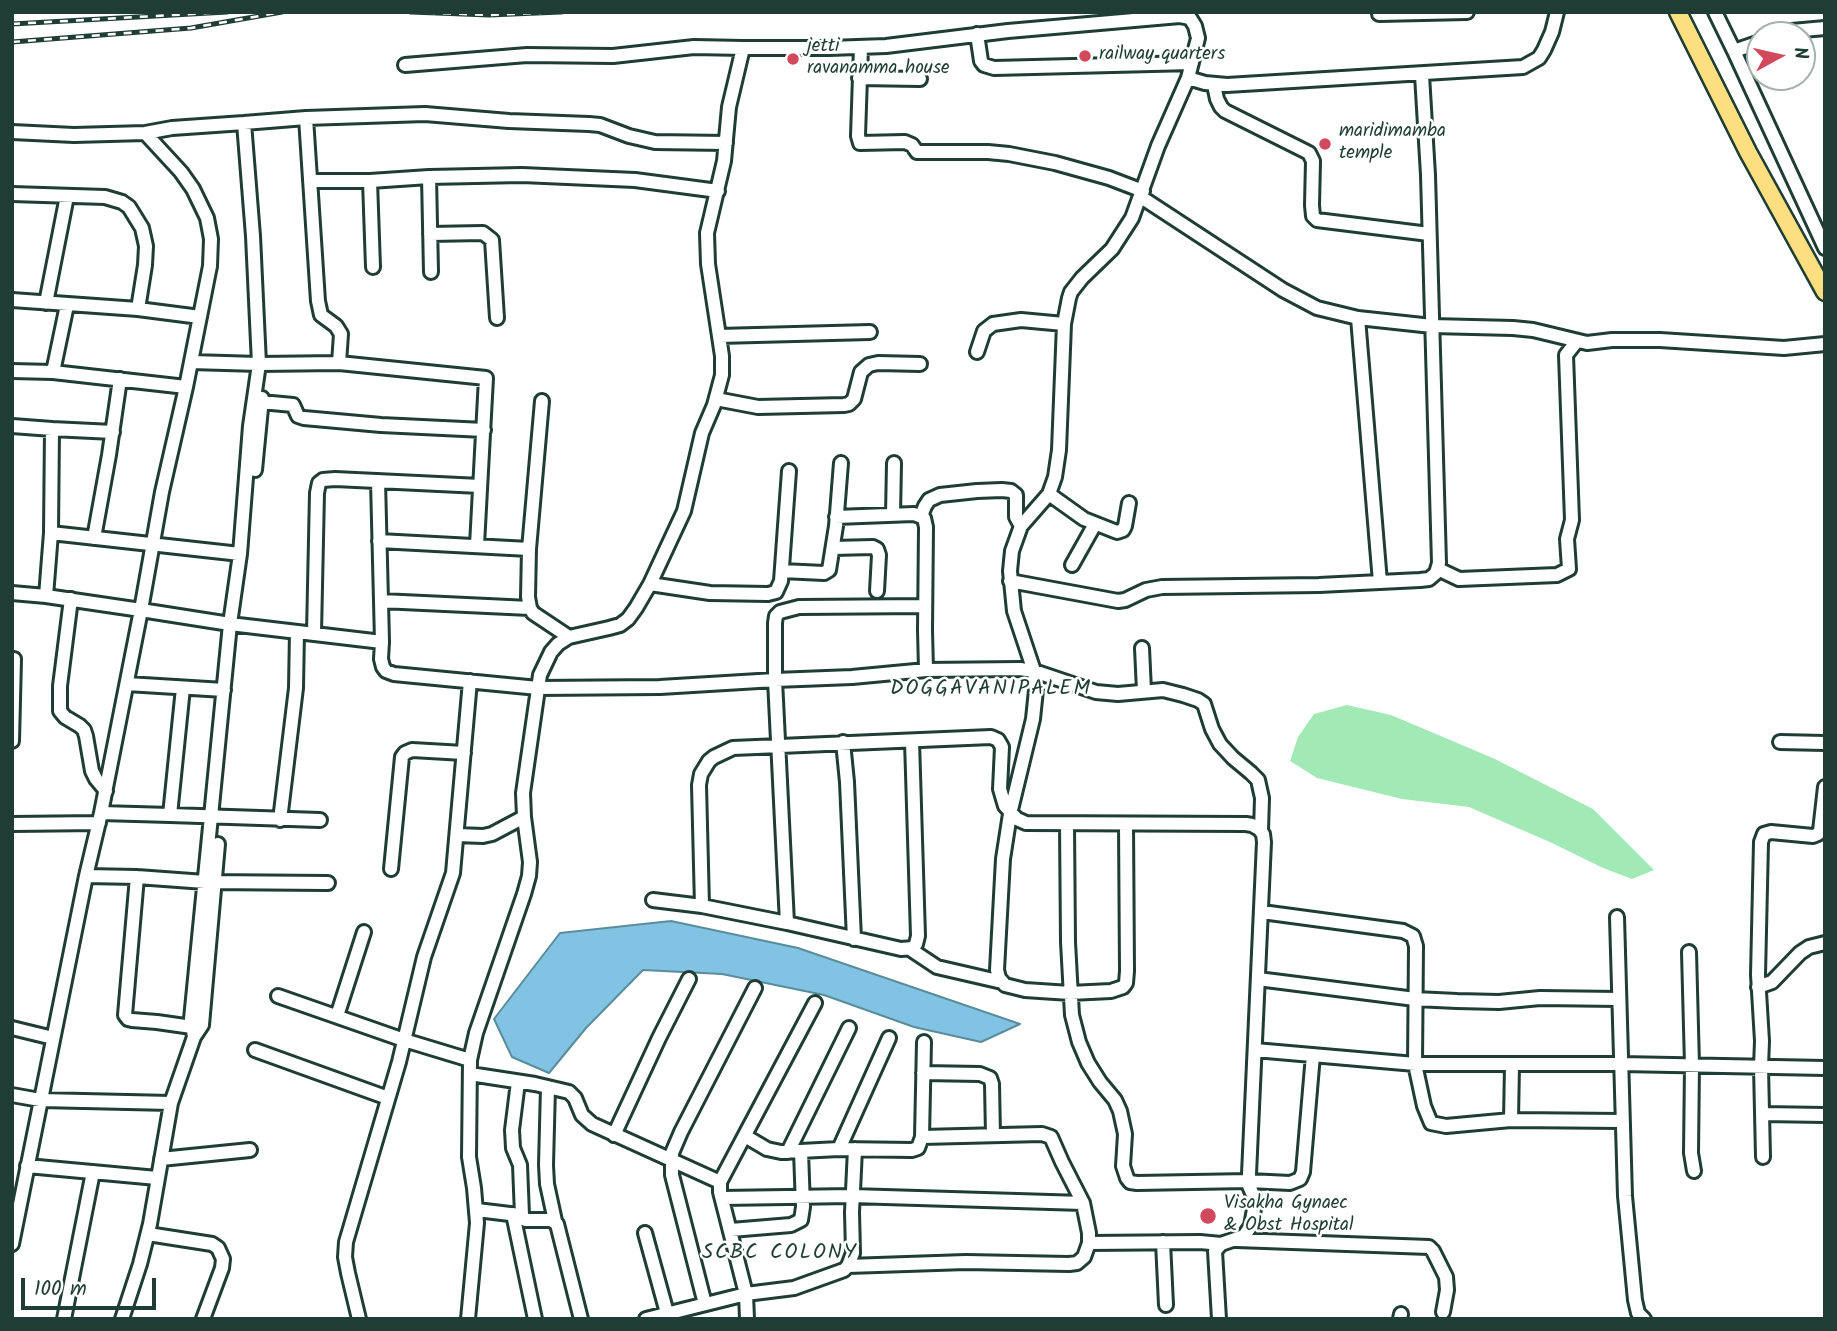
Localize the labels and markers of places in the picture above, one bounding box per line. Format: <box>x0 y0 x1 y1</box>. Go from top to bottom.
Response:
place label: jetti ravanamma house <box>807 37 950 81</box>
place label: railway quarters <box>1099 45 1225 67</box>
marker: railway quarters <box>1077 48 1093 64</box>
marker: jetti ravanamma house <box>785 51 801 67</box>
place label: maridimamba temple <box>1339 122 1446 166</box>
marker: maridimamba temple <box>1317 136 1333 152</box>
place label: Visakha Gynaec & Obst Hospital <box>1224 1194 1354 1238</box>
marker: Visakha Gynaec & Obst Hospital <box>1198 1206 1218 1226</box>

